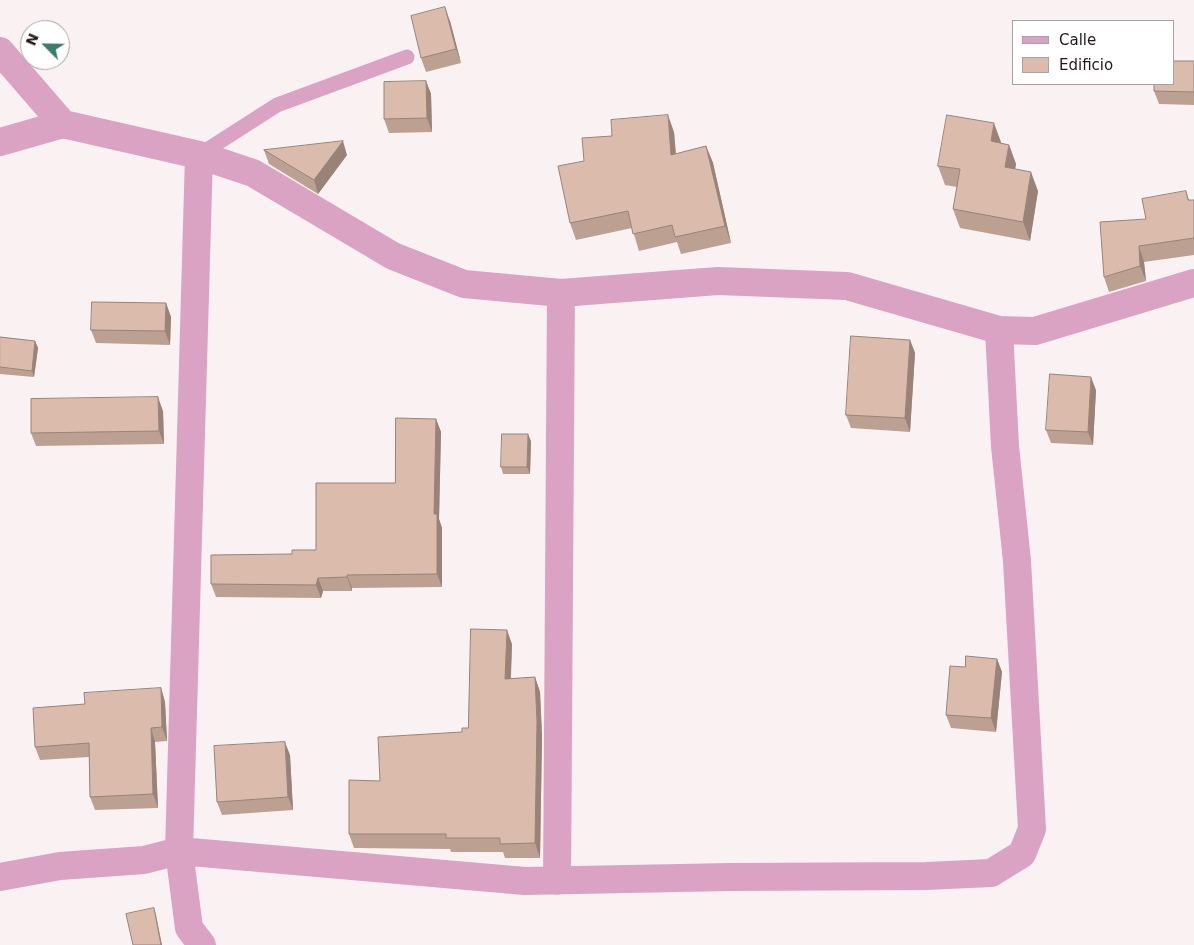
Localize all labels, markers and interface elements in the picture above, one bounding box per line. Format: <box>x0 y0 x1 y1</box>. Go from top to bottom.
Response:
north arrow <box>20 20 70 70</box>
legend <box>1012 20 1174 85</box>
text: N <box>22 31 42 48</box>
text: Calle <box>1059 31 1096 49</box>
text: Edificio <box>1059 56 1113 74</box>

